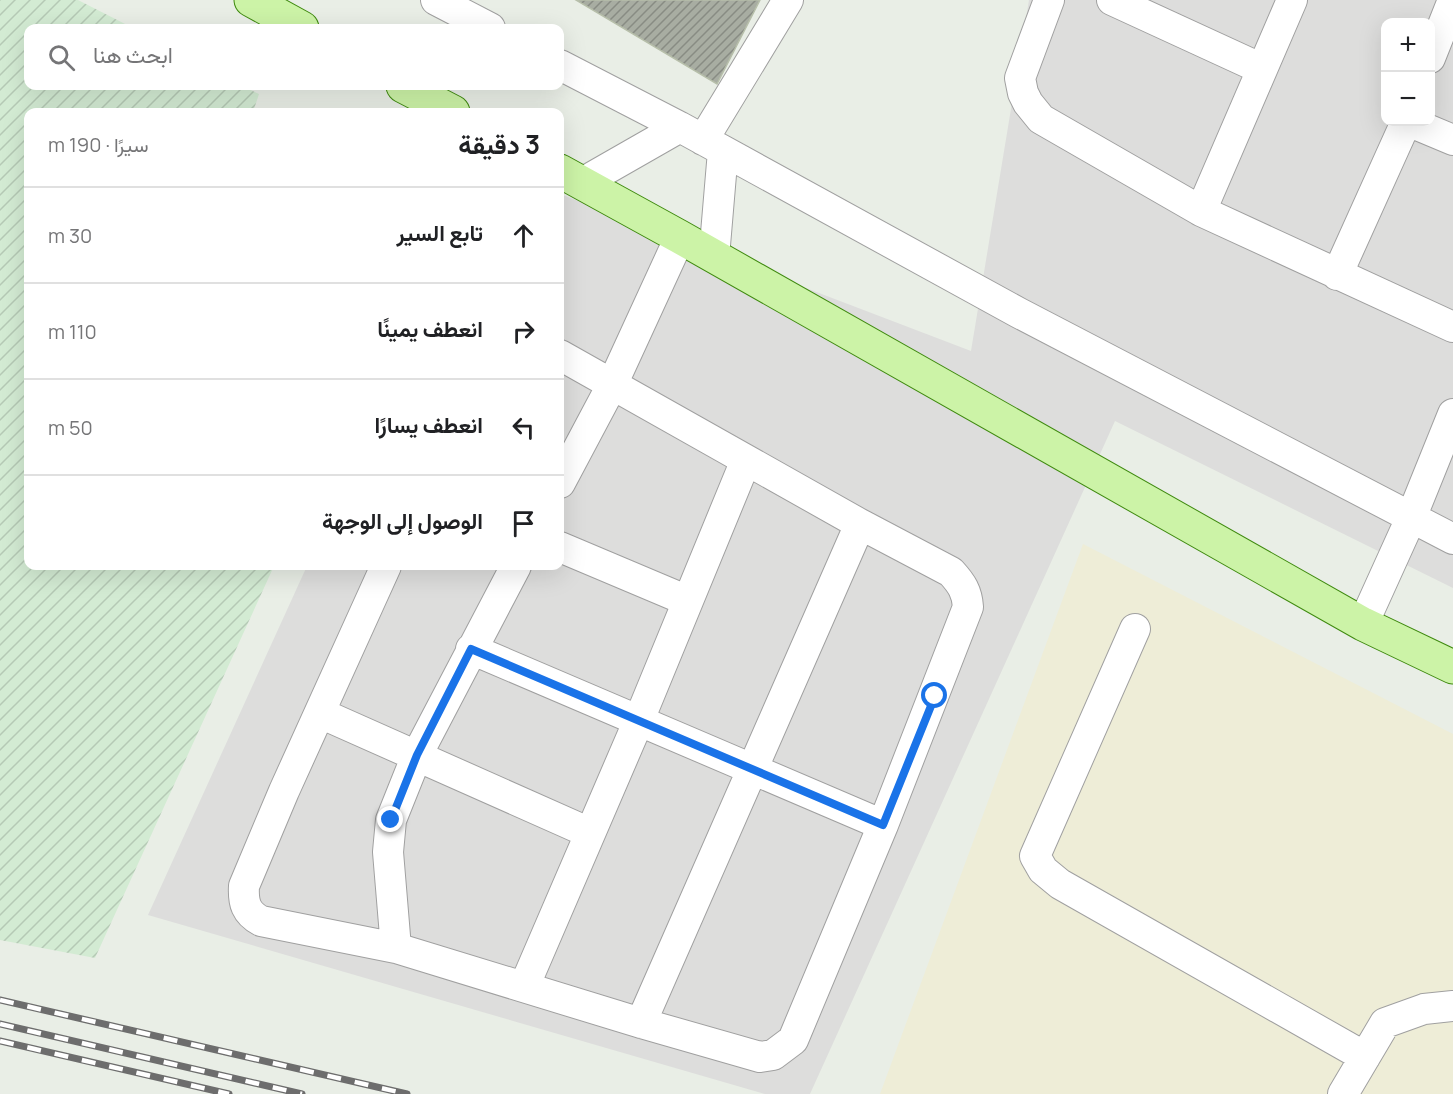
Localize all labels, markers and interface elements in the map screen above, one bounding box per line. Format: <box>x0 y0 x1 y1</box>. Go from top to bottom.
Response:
map controls <box>1381 18 1435 126</box>
button: + <box>1381 18 1435 72</box>
search box <box>24 24 564 90</box>
text: ابحث هنا <box>93 40 173 70</box>
icon: search <box>45 41 78 74</box>
button: − <box>1381 72 1435 126</box>
text: 3 دقيقة <box>458 126 540 162</box>
text: سيرًا · 190 m <box>48 131 149 158</box>
text: تابع السير <box>397 218 483 248</box>
icon: ahead <box>507 219 540 252</box>
text: 30 m <box>48 222 92 249</box>
text: انعطف يمينًا <box>377 314 483 344</box>
icon: right <box>507 315 540 348</box>
text: 110 m <box>48 318 97 345</box>
text: انعطف يسارًا <box>374 410 483 440</box>
icon: left <box>507 411 540 444</box>
text: 50 m <box>48 414 93 441</box>
text: الوصول إلى الوجهة <box>322 506 483 536</box>
icon: arrive <box>507 507 540 540</box>
route start <box>921 682 947 708</box>
route end <box>377 806 403 832</box>

